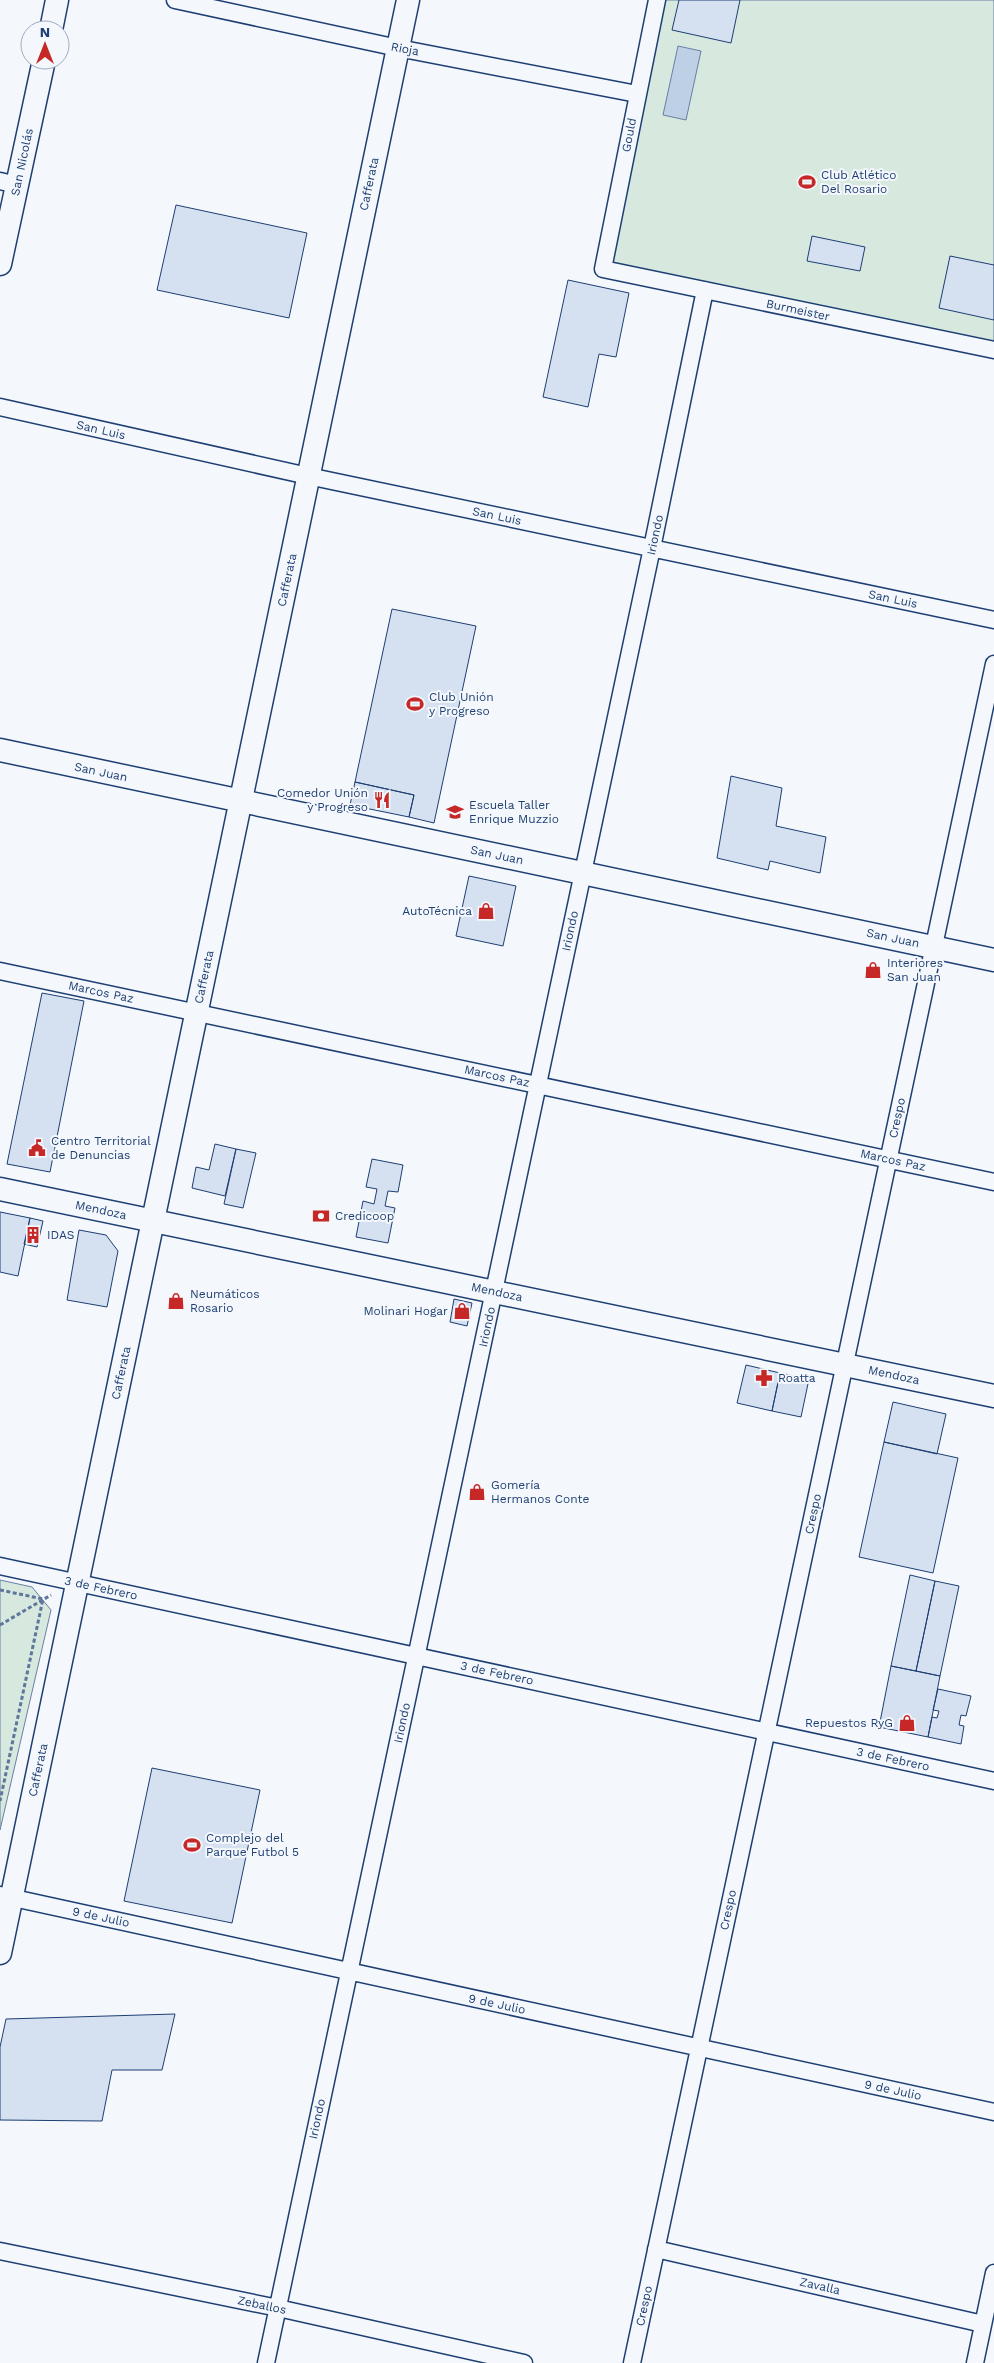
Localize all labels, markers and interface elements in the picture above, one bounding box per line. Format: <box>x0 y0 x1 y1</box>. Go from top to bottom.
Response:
north arrow <box>20 20 70 70</box>
text: N <box>40 24 50 40</box>
street label: Rioja <box>390 39 420 59</box>
street label: Gould <box>619 117 639 153</box>
street label: San Nicolás <box>8 127 36 197</box>
street label: Cafferata <box>357 156 382 212</box>
place label: Club Atlético Del Rosario <box>821 168 897 196</box>
sports icon: Club Atlético Del Rosario <box>797 172 817 192</box>
street label: Burmeister <box>765 296 831 324</box>
street label: San Luis <box>75 418 127 442</box>
street label: San Luis <box>471 504 523 528</box>
street label: Iriondo <box>644 514 666 556</box>
street label: Cafferata <box>275 552 300 608</box>
street label: San Luis <box>867 587 919 611</box>
place label: Club Unión y Progreso <box>429 690 494 718</box>
sports icon: Club Unión y Progreso <box>405 694 425 714</box>
street label: San Juan <box>73 760 129 784</box>
place label: Comedor Unión y Progreso <box>277 786 368 814</box>
restaurant icon: Comedor Unión y Progreso <box>372 790 392 810</box>
place label: Escuela Taller Enrique Muzzio <box>469 798 559 826</box>
school or university icon: Escuela Taller Enrique Muzzio <box>445 802 465 822</box>
street label: San Juan <box>469 843 525 867</box>
shop icon: AutoTécnica <box>476 901 496 921</box>
place label: AutoTécnica <box>402 904 472 918</box>
street label: Iriondo <box>559 910 581 952</box>
street label: San Juan <box>865 926 921 950</box>
street label: Cafferata <box>192 949 217 1005</box>
place label: Interiores San Juan <box>887 956 943 984</box>
shop icon: Interiores San Juan <box>863 960 883 980</box>
street label: Marcos Paz <box>67 978 135 1006</box>
street label: Marcos Paz <box>463 1062 531 1090</box>
street label: Crespo <box>886 1097 908 1139</box>
place label: Centro Territorial de Denuncias <box>51 1134 151 1162</box>
public building icon: Centro Territorial de Denuncias <box>27 1138 47 1158</box>
street label: Marcos Paz <box>859 1146 927 1174</box>
street label: Mendoza <box>74 1198 128 1222</box>
bank icon: Credicoop <box>311 1206 331 1226</box>
place label: Credicoop <box>335 1209 394 1223</box>
building icon: IDAS <box>23 1225 43 1245</box>
place label: IDAS <box>47 1228 74 1242</box>
street label: Mendoza <box>470 1280 524 1304</box>
place label: Neumáticos Rosario <box>190 1287 260 1315</box>
shop icon: Neumáticos Rosario <box>166 1291 186 1311</box>
shop icon: Molinari Hogar <box>452 1301 472 1321</box>
place label: Molinari Hogar <box>363 1304 448 1318</box>
street label: Iriondo <box>476 1306 498 1348</box>
street label: Cafferata <box>109 1345 134 1401</box>
street label: Mendoza <box>867 1363 921 1387</box>
pharmacy icon: Roatta <box>754 1368 774 1388</box>
place label: Roatta <box>778 1371 816 1385</box>
place label: Gomería Hermanos Conte <box>491 1478 590 1506</box>
shop icon: Gomería Hermanos Conte <box>467 1482 487 1502</box>
street label: Crespo <box>802 1493 824 1535</box>
street label: 3 de Febrero <box>63 1573 139 1603</box>
street label: 3 de Febrero <box>459 1658 535 1688</box>
street label: Iriondo <box>391 1702 413 1744</box>
shop icon: Repuestos RyG <box>897 1713 917 1733</box>
place label: Repuestos RyG <box>805 1716 893 1730</box>
street label: Cafferata <box>26 1742 51 1798</box>
street label: 3 de Febrero <box>855 1744 931 1774</box>
place label: Complejo del Parque Futbol 5 <box>206 1831 299 1859</box>
sports icon: Complejo del Parque Futbol 5 <box>182 1835 202 1855</box>
street label: Crespo <box>717 1889 739 1931</box>
street label: 9 de Julio <box>71 1904 131 1930</box>
street label: 9 de Julio <box>467 1991 527 2017</box>
street label: 9 de Julio <box>863 2077 923 2103</box>
street label: Iriondo <box>306 2098 328 2140</box>
street label: Zavalla <box>798 2275 842 2297</box>
street label: Crespo <box>633 2285 655 2327</box>
street label: Zeballos <box>236 2293 288 2317</box>

